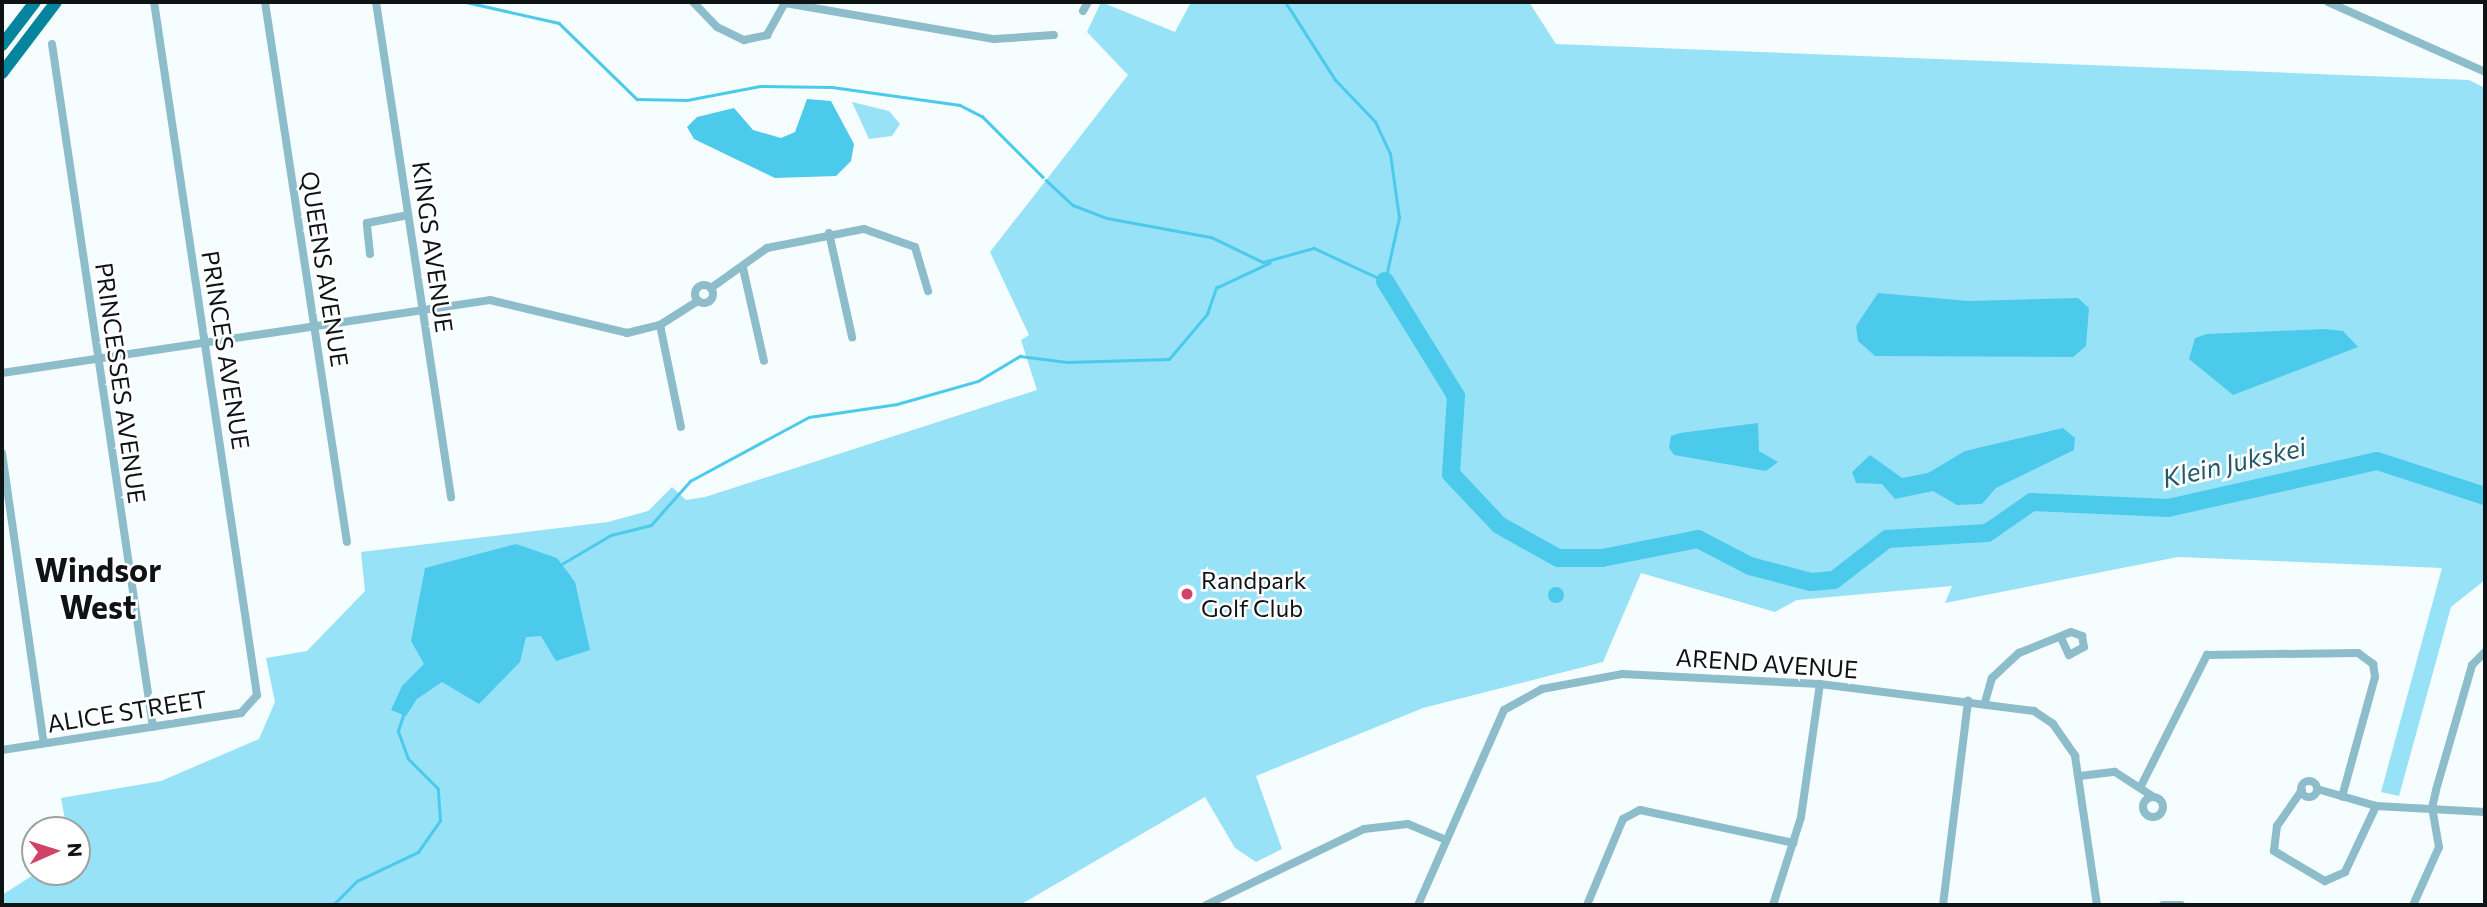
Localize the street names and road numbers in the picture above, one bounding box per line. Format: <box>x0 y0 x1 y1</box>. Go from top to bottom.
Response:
street label: KINGS AVENUE <box>407 160 459 334</box>
street label: QUEENS AVENUE <box>295 169 355 369</box>
street label: PRINCES AVENUE <box>196 249 256 451</box>
street label: PRINCESSES AVENUE <box>90 261 152 505</box>
street label: AREND AVENUE <box>1675 642 1859 684</box>
street label: ALICE STREET <box>45 684 209 738</box>

